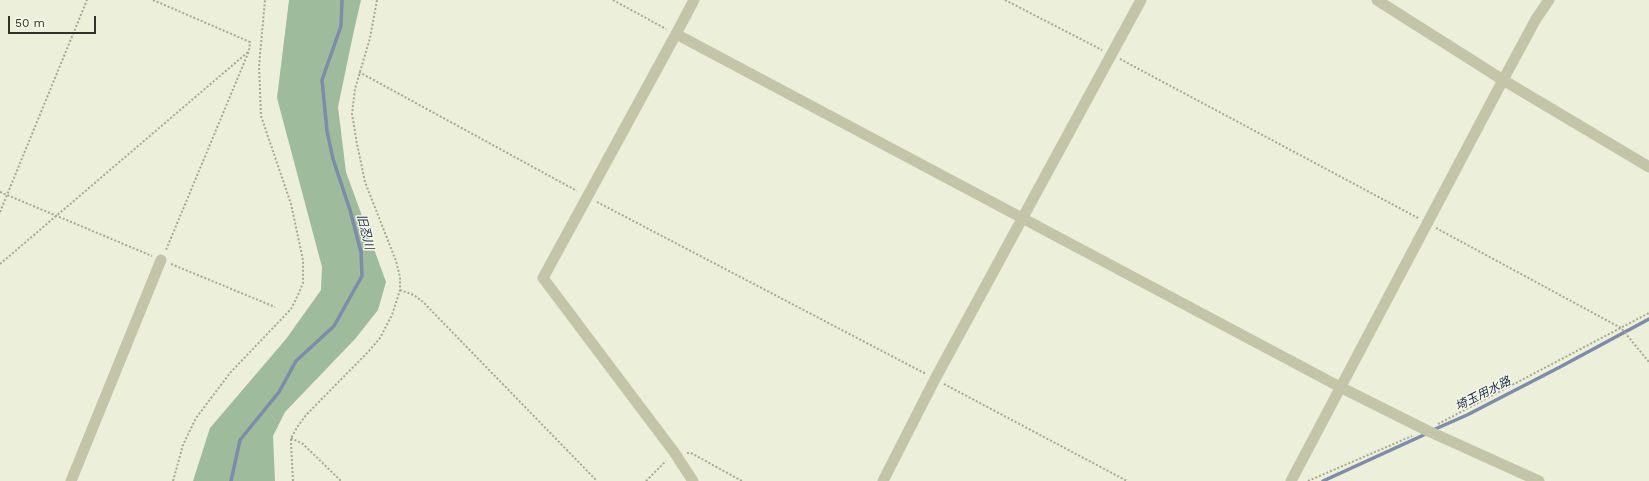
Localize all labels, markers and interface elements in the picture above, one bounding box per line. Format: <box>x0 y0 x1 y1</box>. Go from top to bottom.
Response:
scale bar <box>10 8 98 34</box>
text: 50 m <box>15 16 45 30</box>
water label: 旧忍川 <box>354 213 376 251</box>
water label: 埼玉用水路 <box>1453 374 1513 414</box>

